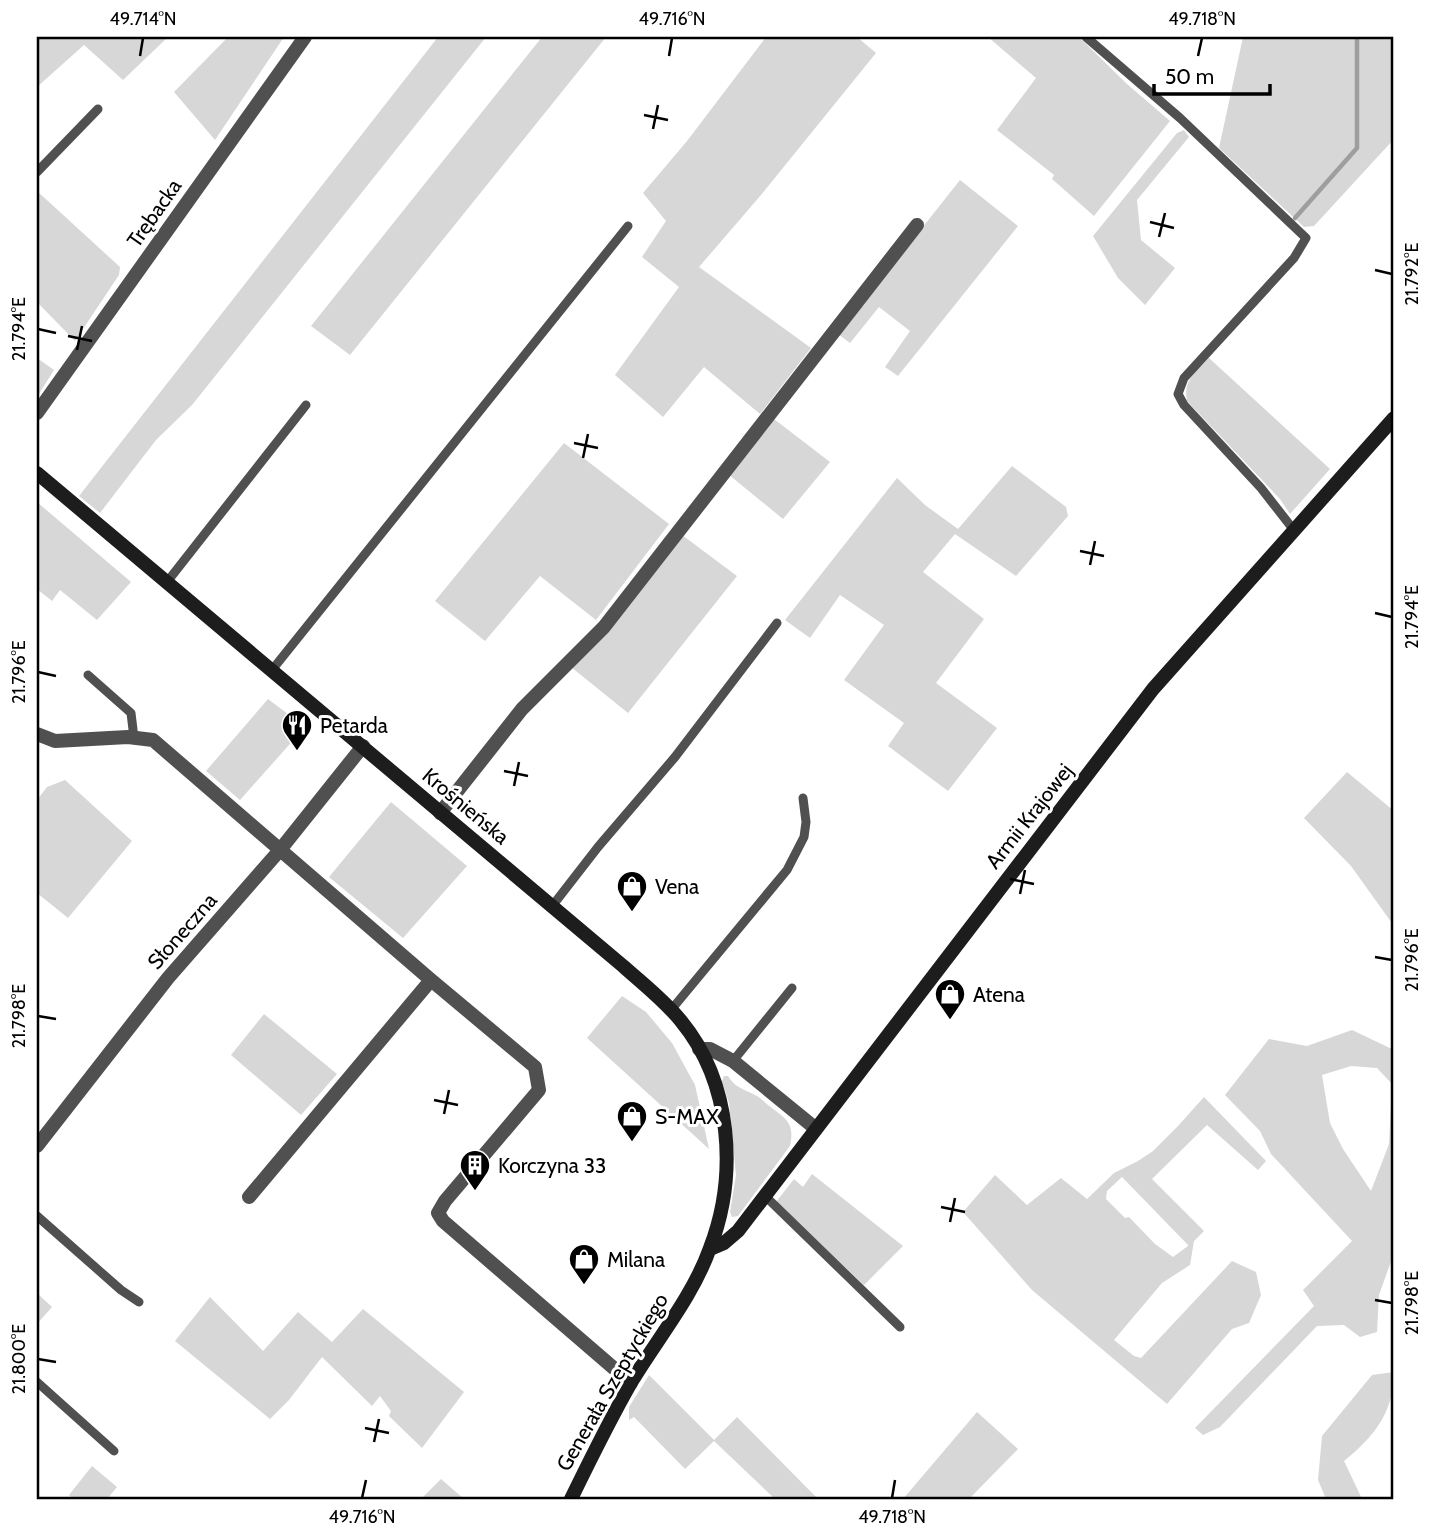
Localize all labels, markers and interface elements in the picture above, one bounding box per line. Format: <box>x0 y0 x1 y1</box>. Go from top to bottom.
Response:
text: 49.714°N <box>109 8 177 30</box>
text: 49.716°N <box>639 8 705 30</box>
text: 49.718°N <box>1168 8 1236 30</box>
scale bar <box>1154 52 1270 96</box>
text: 50 m <box>1165 64 1214 89</box>
street label: Trębacka <box>122 174 186 252</box>
text: 21.792°E <box>1401 242 1423 305</box>
text: 21.794°E <box>8 297 30 361</box>
text: 21.794°E <box>1401 585 1423 649</box>
text: 21.796°E <box>8 640 30 704</box>
restaurant icon: Petarda <box>280 708 314 752</box>
place label: Petarda <box>320 713 388 738</box>
street label: Armii Krajowej <box>980 759 1079 874</box>
street label: Krośnieńska <box>418 763 514 849</box>
shop icon: Vena <box>615 869 649 913</box>
place label: Vena <box>655 874 699 899</box>
street label: Słoneczna <box>142 888 222 974</box>
text: 21.796°E <box>1401 928 1423 992</box>
shop icon: Atena <box>933 977 967 1021</box>
place label: Atena <box>973 982 1025 1007</box>
text: 21.798°E <box>8 984 30 1048</box>
shop icon: S-MAX <box>615 1099 649 1143</box>
place label: S-MAX <box>655 1104 719 1129</box>
building icon: Korczyna 33 <box>458 1148 492 1192</box>
place label: Korczyna 33 <box>498 1153 606 1178</box>
shop icon: Milana <box>567 1242 601 1286</box>
place label: Milana <box>607 1247 665 1272</box>
text: 21.798°E <box>1401 1271 1423 1335</box>
street label: Generała Szeptyckiego <box>551 1289 673 1475</box>
text: 21.800°E <box>8 1324 30 1394</box>
text: 49.716°N <box>329 1506 395 1528</box>
text: 49.718°N <box>858 1506 926 1528</box>

